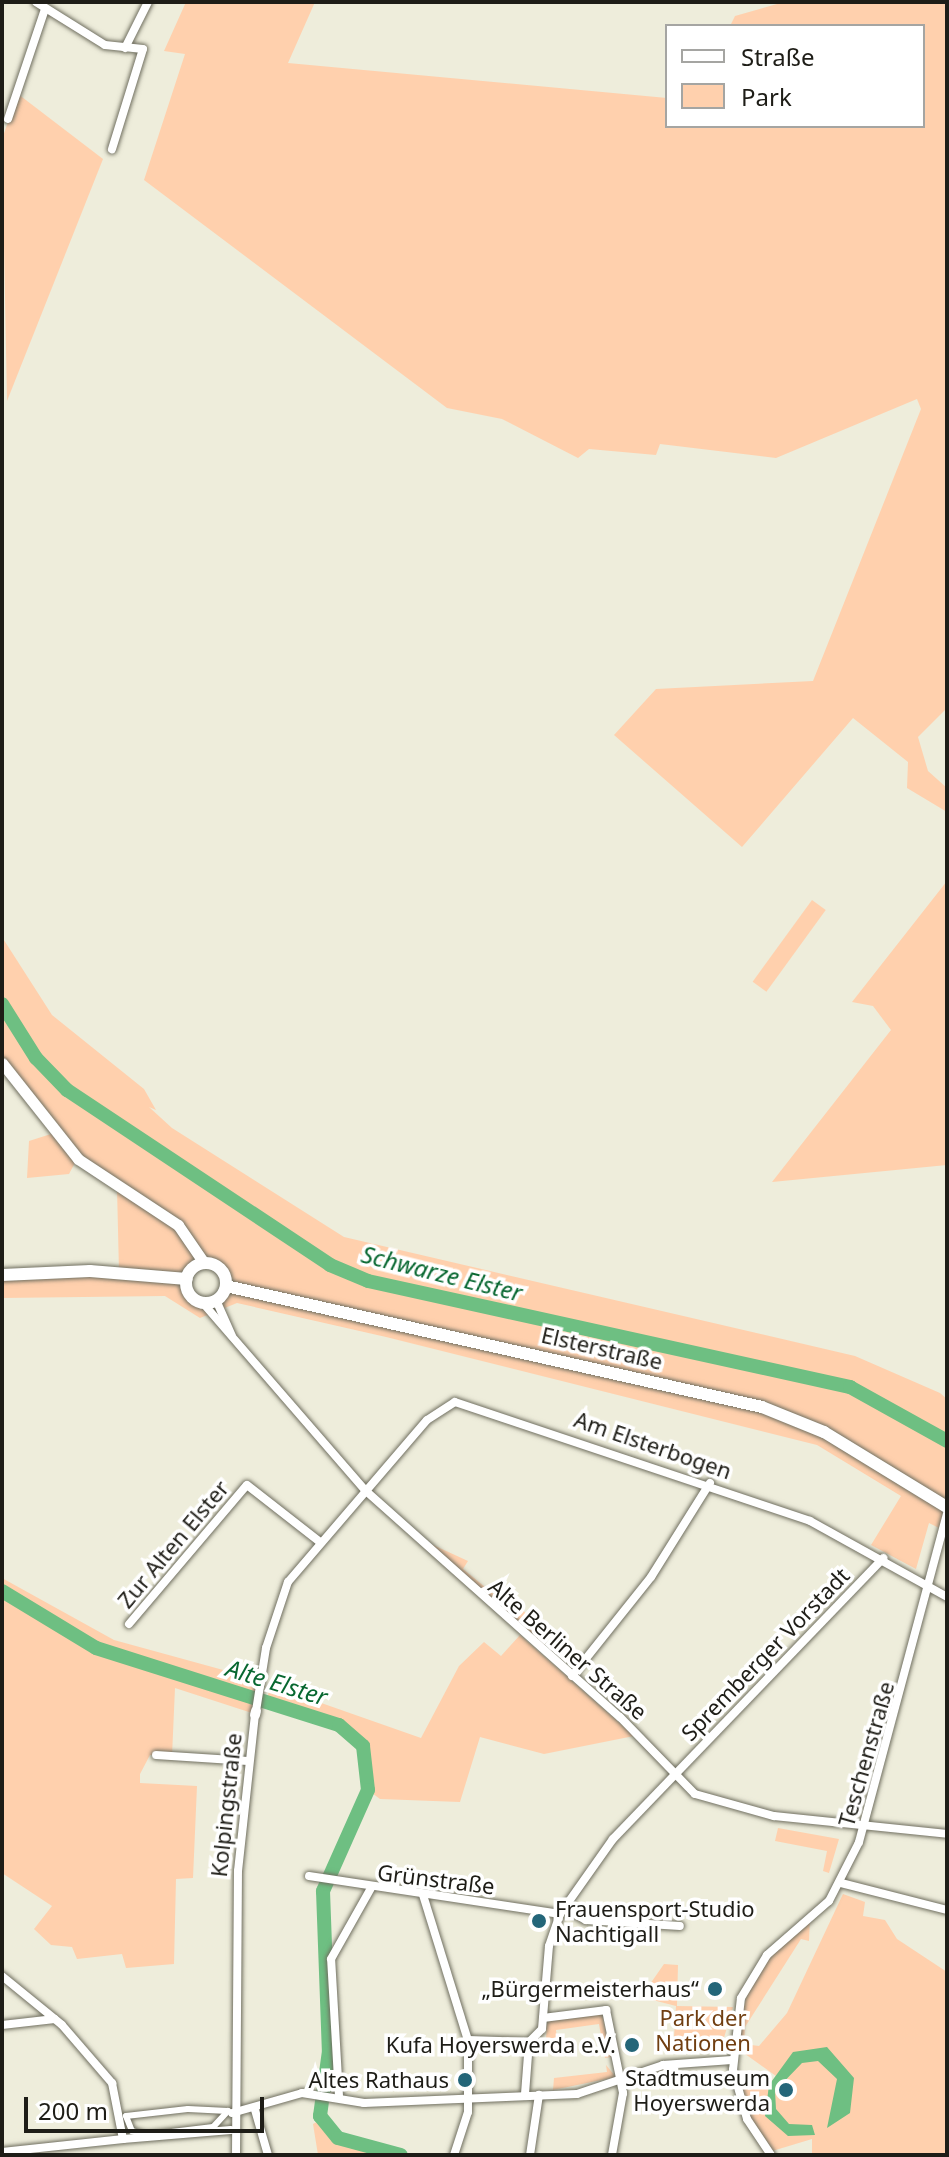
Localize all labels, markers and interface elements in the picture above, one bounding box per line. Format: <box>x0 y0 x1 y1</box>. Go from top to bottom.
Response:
legend <box>665 24 925 128</box>
text: Straße <box>741 40 814 73</box>
text: Park <box>741 80 792 113</box>
water label: Schwarze Elster <box>359 1239 525 1307</box>
street label: Elsterstraße <box>539 1321 665 1375</box>
street label: Am Elsterbogen <box>571 1406 735 1484</box>
street label: Zur Alten Elster <box>112 1475 234 1613</box>
street label: Spremberger Vorstadt <box>676 1562 854 1746</box>
street label: Alte Berliner Straße <box>483 1573 653 1725</box>
water label: Alte Elster <box>223 1653 331 1711</box>
street label: Teschenstraße <box>833 1678 899 1830</box>
street label: Kolpingstraße <box>205 1732 247 1878</box>
street label: Grünstraße <box>376 1859 496 1899</box>
place label: Frauensport-Studio Nachtigall <box>555 1895 755 1946</box>
marker: Frauensport-Studio Nachtigall <box>530 1912 548 1930</box>
place label: „Bürgermeisterhaus“ <box>481 1976 699 2002</box>
marker: „Bürgermeisterhaus“ <box>706 1980 724 1998</box>
park label: Park der Nationen <box>655 2004 751 2056</box>
place label: Kufa Hoyerswerda e.V. <box>386 2032 616 2058</box>
marker: Kufa Hoyerswerda e.V. <box>623 2036 641 2054</box>
place label: Stadtmuseum Hoyerswerda <box>625 2064 770 2116</box>
place label: Altes Rathaus <box>309 2067 449 2093</box>
marker: Altes Rathaus <box>456 2071 474 2089</box>
scale bar <box>28 2081 268 2131</box>
marker: Stadtmuseum Hoyerswerda <box>777 2081 795 2099</box>
text: 200 m <box>38 2094 108 2127</box>

